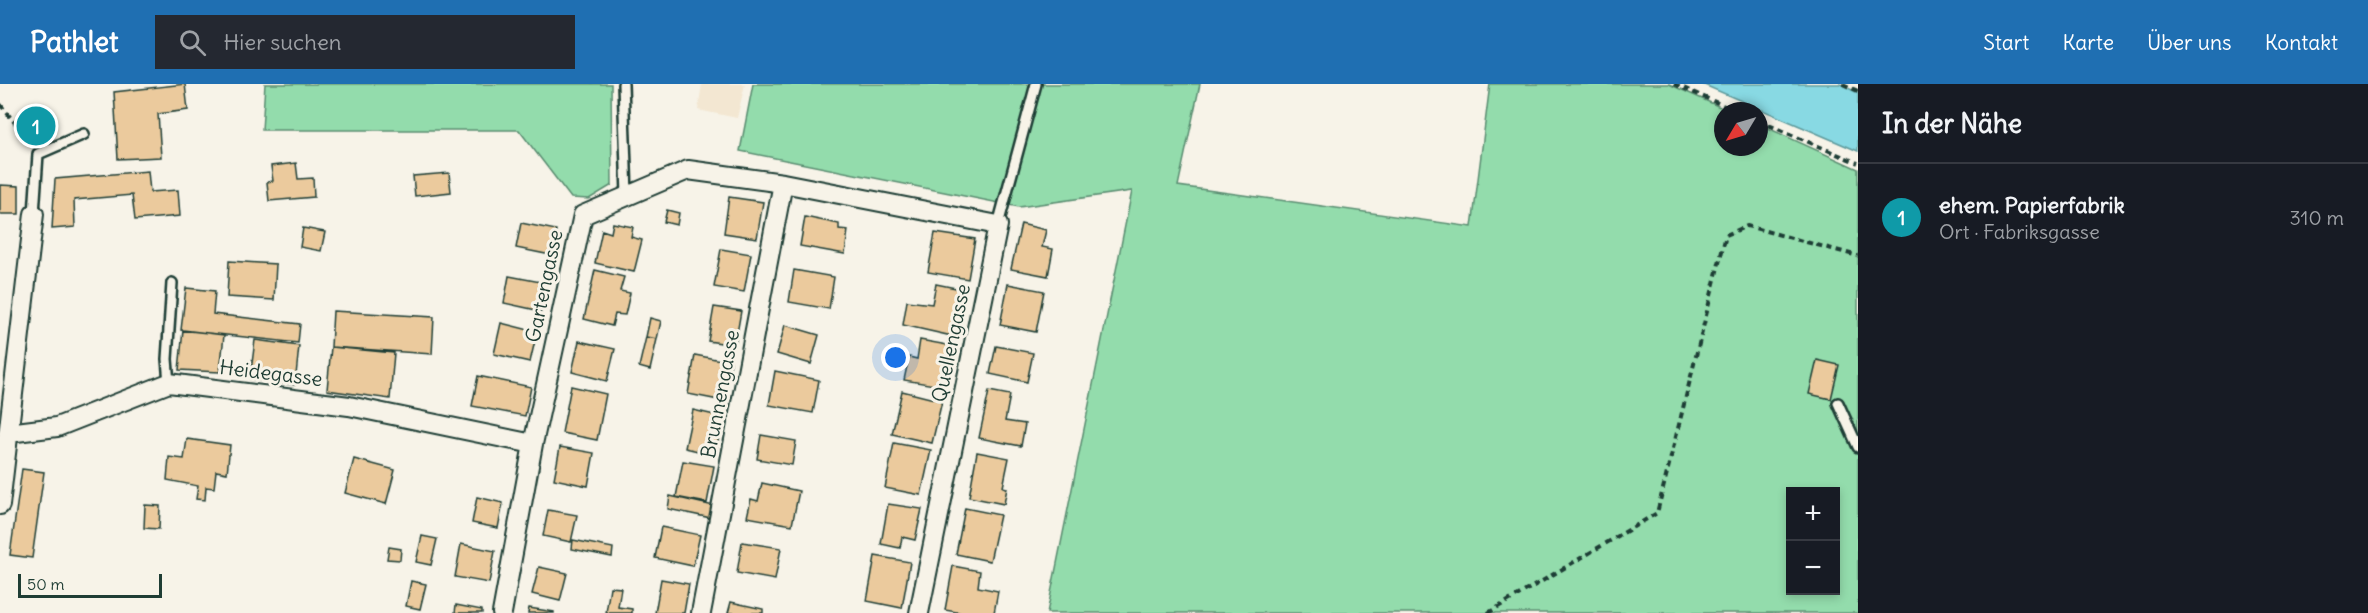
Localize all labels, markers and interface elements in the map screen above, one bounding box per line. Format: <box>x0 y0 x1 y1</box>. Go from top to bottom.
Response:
search box <box>155 15 575 69</box>
text: Pathlet <box>30 24 119 60</box>
icon: search <box>176 26 209 59</box>
text: Hier suchen <box>224 28 342 56</box>
text: Start <box>1983 29 2029 56</box>
text: Karte <box>2062 29 2114 56</box>
text: Über uns <box>2147 29 2232 56</box>
text: Kontakt <box>2265 29 2338 56</box>
north arrow <box>1714 102 1768 156</box>
pin: 1 <box>16 104 56 148</box>
text: In der Nähe <box>1882 107 2022 140</box>
text: ehem. Papierfabrik <box>1939 191 2125 219</box>
text: 1 <box>1898 205 1905 230</box>
text: 310 m <box>2289 205 2344 230</box>
text: Ort · Fabriksgasse <box>1939 219 2100 244</box>
street label: Gartengasse <box>519 227 568 344</box>
street label: Quellengasse <box>926 281 975 404</box>
street label: Brunnengasse <box>695 328 744 460</box>
your location <box>881 343 910 372</box>
street label: Heidegasse <box>218 354 324 391</box>
map controls <box>1786 487 1840 595</box>
button: + <box>1786 487 1840 541</box>
button: − <box>1786 541 1840 595</box>
scale bar <box>18 571 162 598</box>
text: 50 m <box>27 574 65 594</box>

